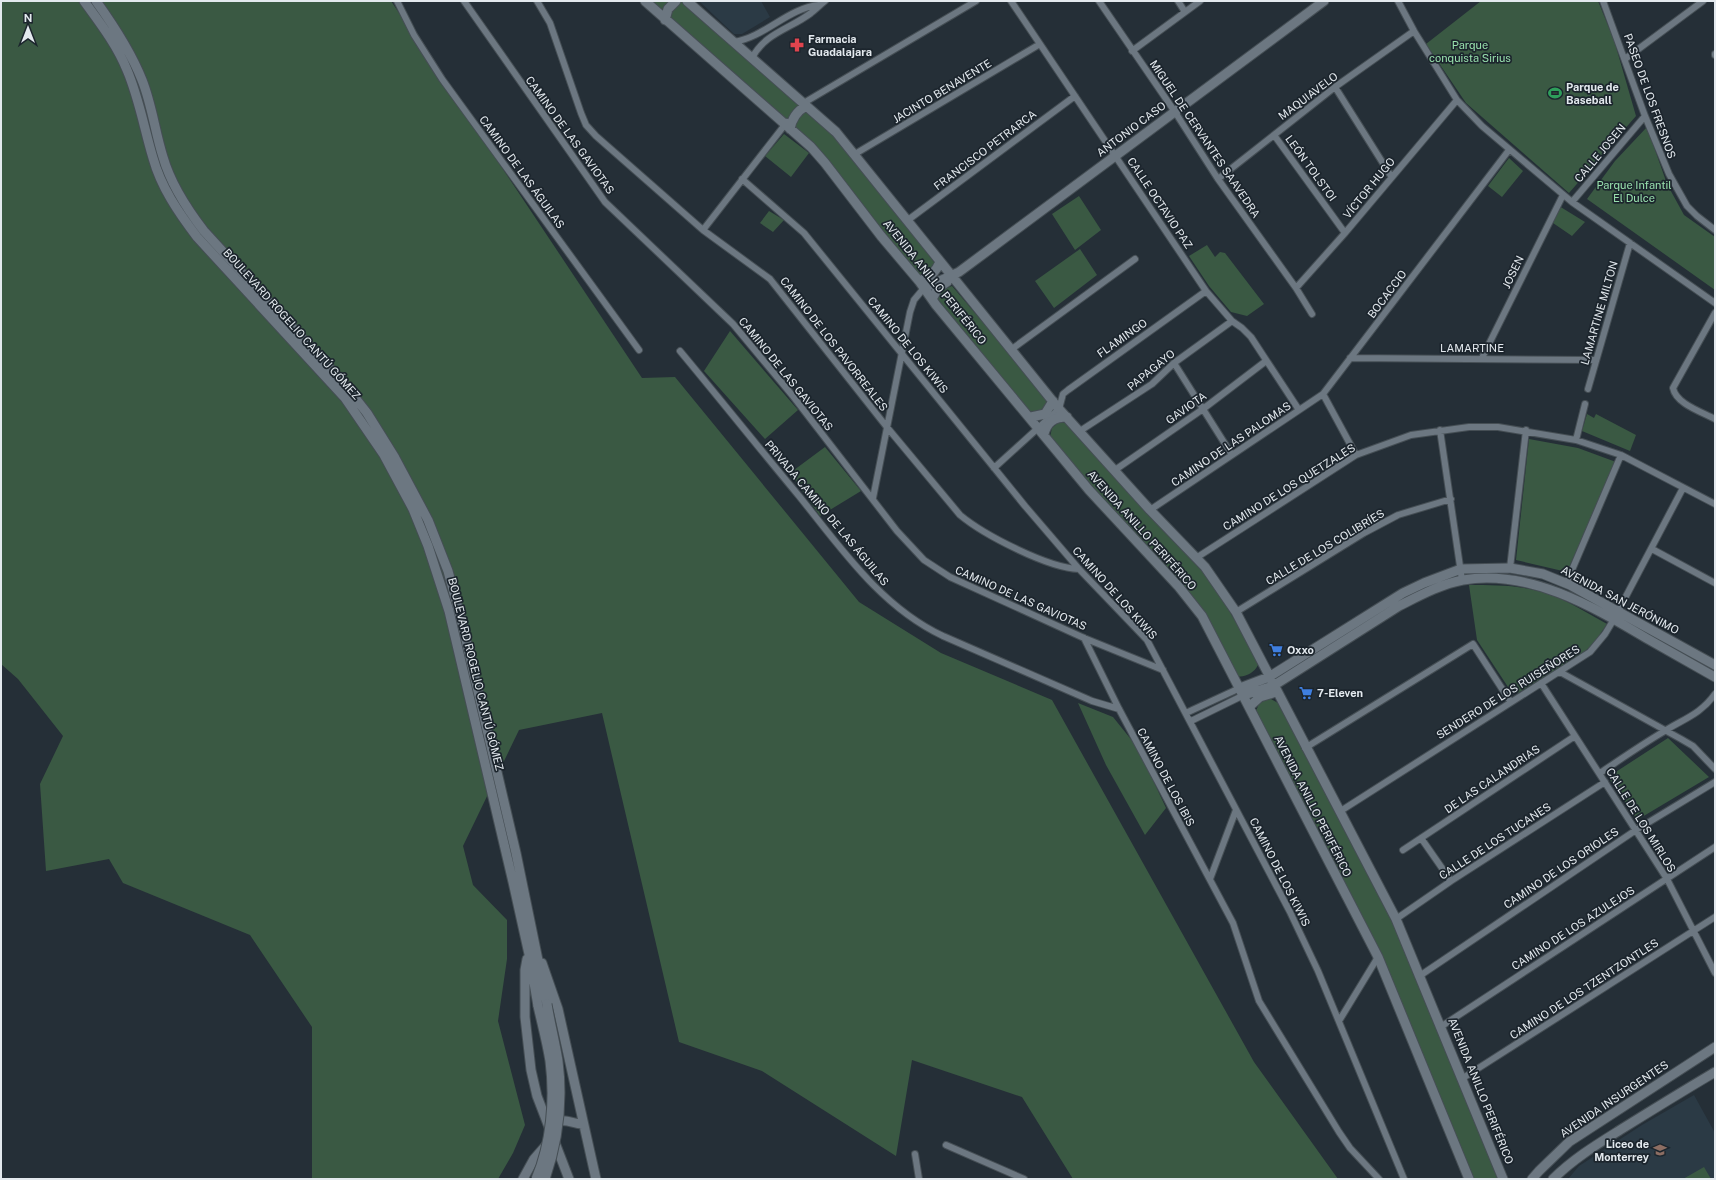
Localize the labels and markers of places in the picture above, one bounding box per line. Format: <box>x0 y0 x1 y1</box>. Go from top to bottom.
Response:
place label: Farmacia Guadalajara <box>808 33 872 58</box>
pharmacy icon: Farmacia Guadalajara <box>789 37 805 53</box>
place label: Parque de Baseball <box>1566 81 1619 106</box>
sports icon: Parque de Baseball <box>1547 85 1563 101</box>
supermarket icon: Oxxo <box>1268 642 1284 658</box>
place label: Oxxo <box>1287 644 1314 656</box>
supermarket icon: 7-Eleven <box>1298 685 1314 701</box>
place label: 7-Eleven <box>1317 687 1363 699</box>
place label: Liceo de Monterrey <box>1594 1138 1650 1163</box>
school or university icon: Liceo de Monterrey <box>1652 1142 1668 1158</box>

